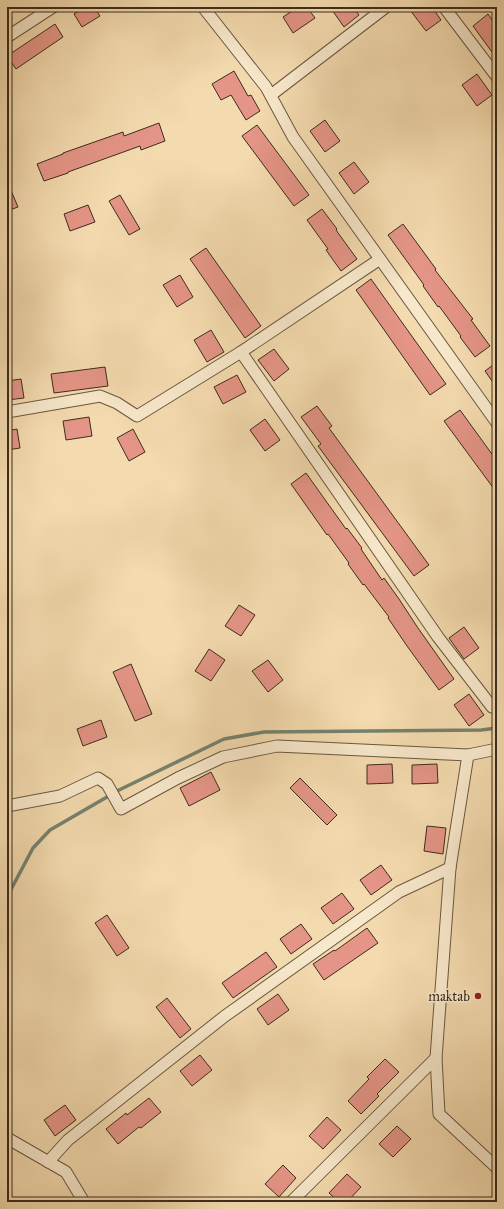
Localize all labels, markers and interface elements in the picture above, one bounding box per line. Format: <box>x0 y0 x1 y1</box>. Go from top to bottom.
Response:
place label: maktab <box>428 988 470 1005</box>
marker: maktab <box>473 991 483 1001</box>

